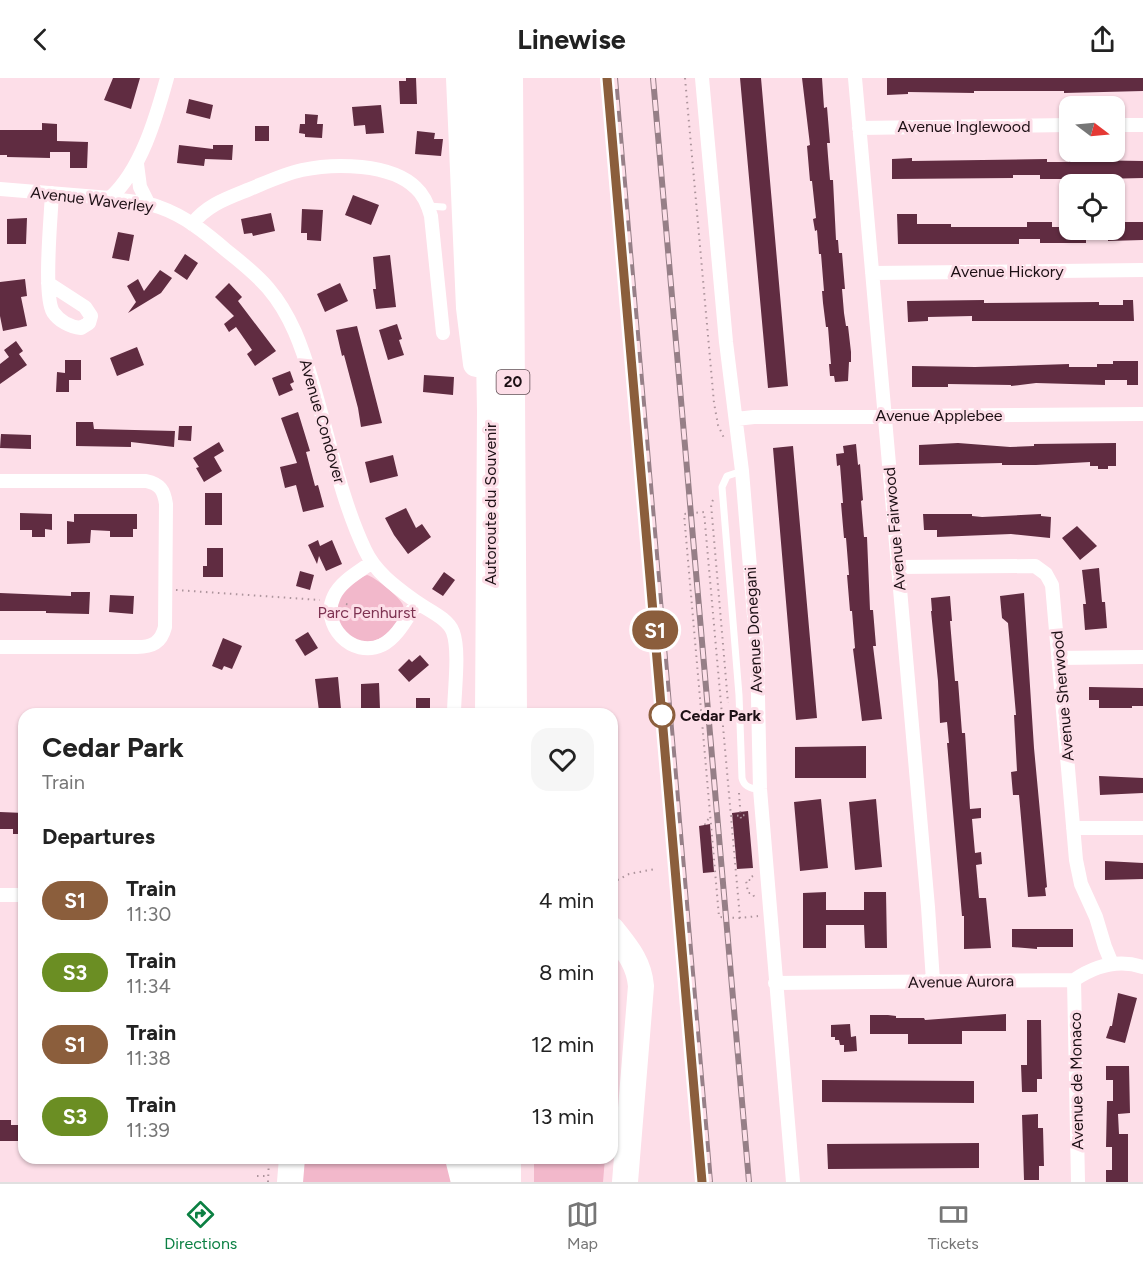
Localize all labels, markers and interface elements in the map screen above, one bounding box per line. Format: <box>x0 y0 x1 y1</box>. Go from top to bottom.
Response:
icon: back <box>24 23 57 56</box>
text: Linewise <box>517 23 626 56</box>
icon: share <box>1086 23 1119 56</box>
north arrow <box>1059 96 1125 162</box>
map controls <box>1059 96 1125 240</box>
street label: Avenue Inglewood <box>897 117 1031 136</box>
button: locate <box>1059 174 1125 240</box>
street label: Avenue Waverley <box>29 183 155 217</box>
street label: Avenue Hickory <box>950 262 1064 281</box>
street label: Avenue Condover <box>296 357 350 486</box>
road number: 20 <box>496 370 530 394</box>
street label: Avenue Applebee <box>876 406 1003 425</box>
street label: Autoroute du Souvenir <box>481 422 500 585</box>
street label: Avenue Fairwood <box>880 466 909 592</box>
street label: Avenue Donegani <box>741 566 766 693</box>
park label: Parc Penhurst <box>318 603 416 622</box>
line badge: S1 <box>628 610 682 650</box>
text: S1 <box>644 618 666 643</box>
street label: Avenue Sherwood <box>1047 630 1078 762</box>
marker: Cedar Park <box>649 702 675 728</box>
place label: Cedar Park <box>680 706 761 725</box>
button: heart <box>531 728 594 791</box>
text: Cedar Park <box>42 730 184 764</box>
text: Train <box>42 770 85 794</box>
text: Departures <box>42 823 155 850</box>
text: Train <box>126 875 176 902</box>
text: 4 min <box>539 887 594 914</box>
text: S1 <box>64 888 86 913</box>
text: 11:30 <box>126 902 171 926</box>
text: Train <box>126 947 176 974</box>
text: 8 min <box>539 959 594 986</box>
text: S3 <box>63 960 87 985</box>
street label: Avenue Aurora <box>908 971 1014 992</box>
text: 11:34 <box>126 974 171 998</box>
street label: Avenue de Monaco <box>1066 1012 1087 1150</box>
text: Train <box>126 1019 176 1046</box>
text: 12 min <box>531 1031 594 1058</box>
text: S1 <box>64 1032 86 1057</box>
text: 11:38 <box>126 1046 171 1070</box>
text: Train <box>126 1091 176 1118</box>
text: 13 min <box>531 1103 594 1130</box>
text: S3 <box>63 1104 87 1129</box>
text: 11:39 <box>126 1118 170 1142</box>
tab: Directions <box>164 1198 237 1253</box>
tab: Map <box>566 1198 599 1253</box>
tab: Tickets <box>928 1198 979 1253</box>

